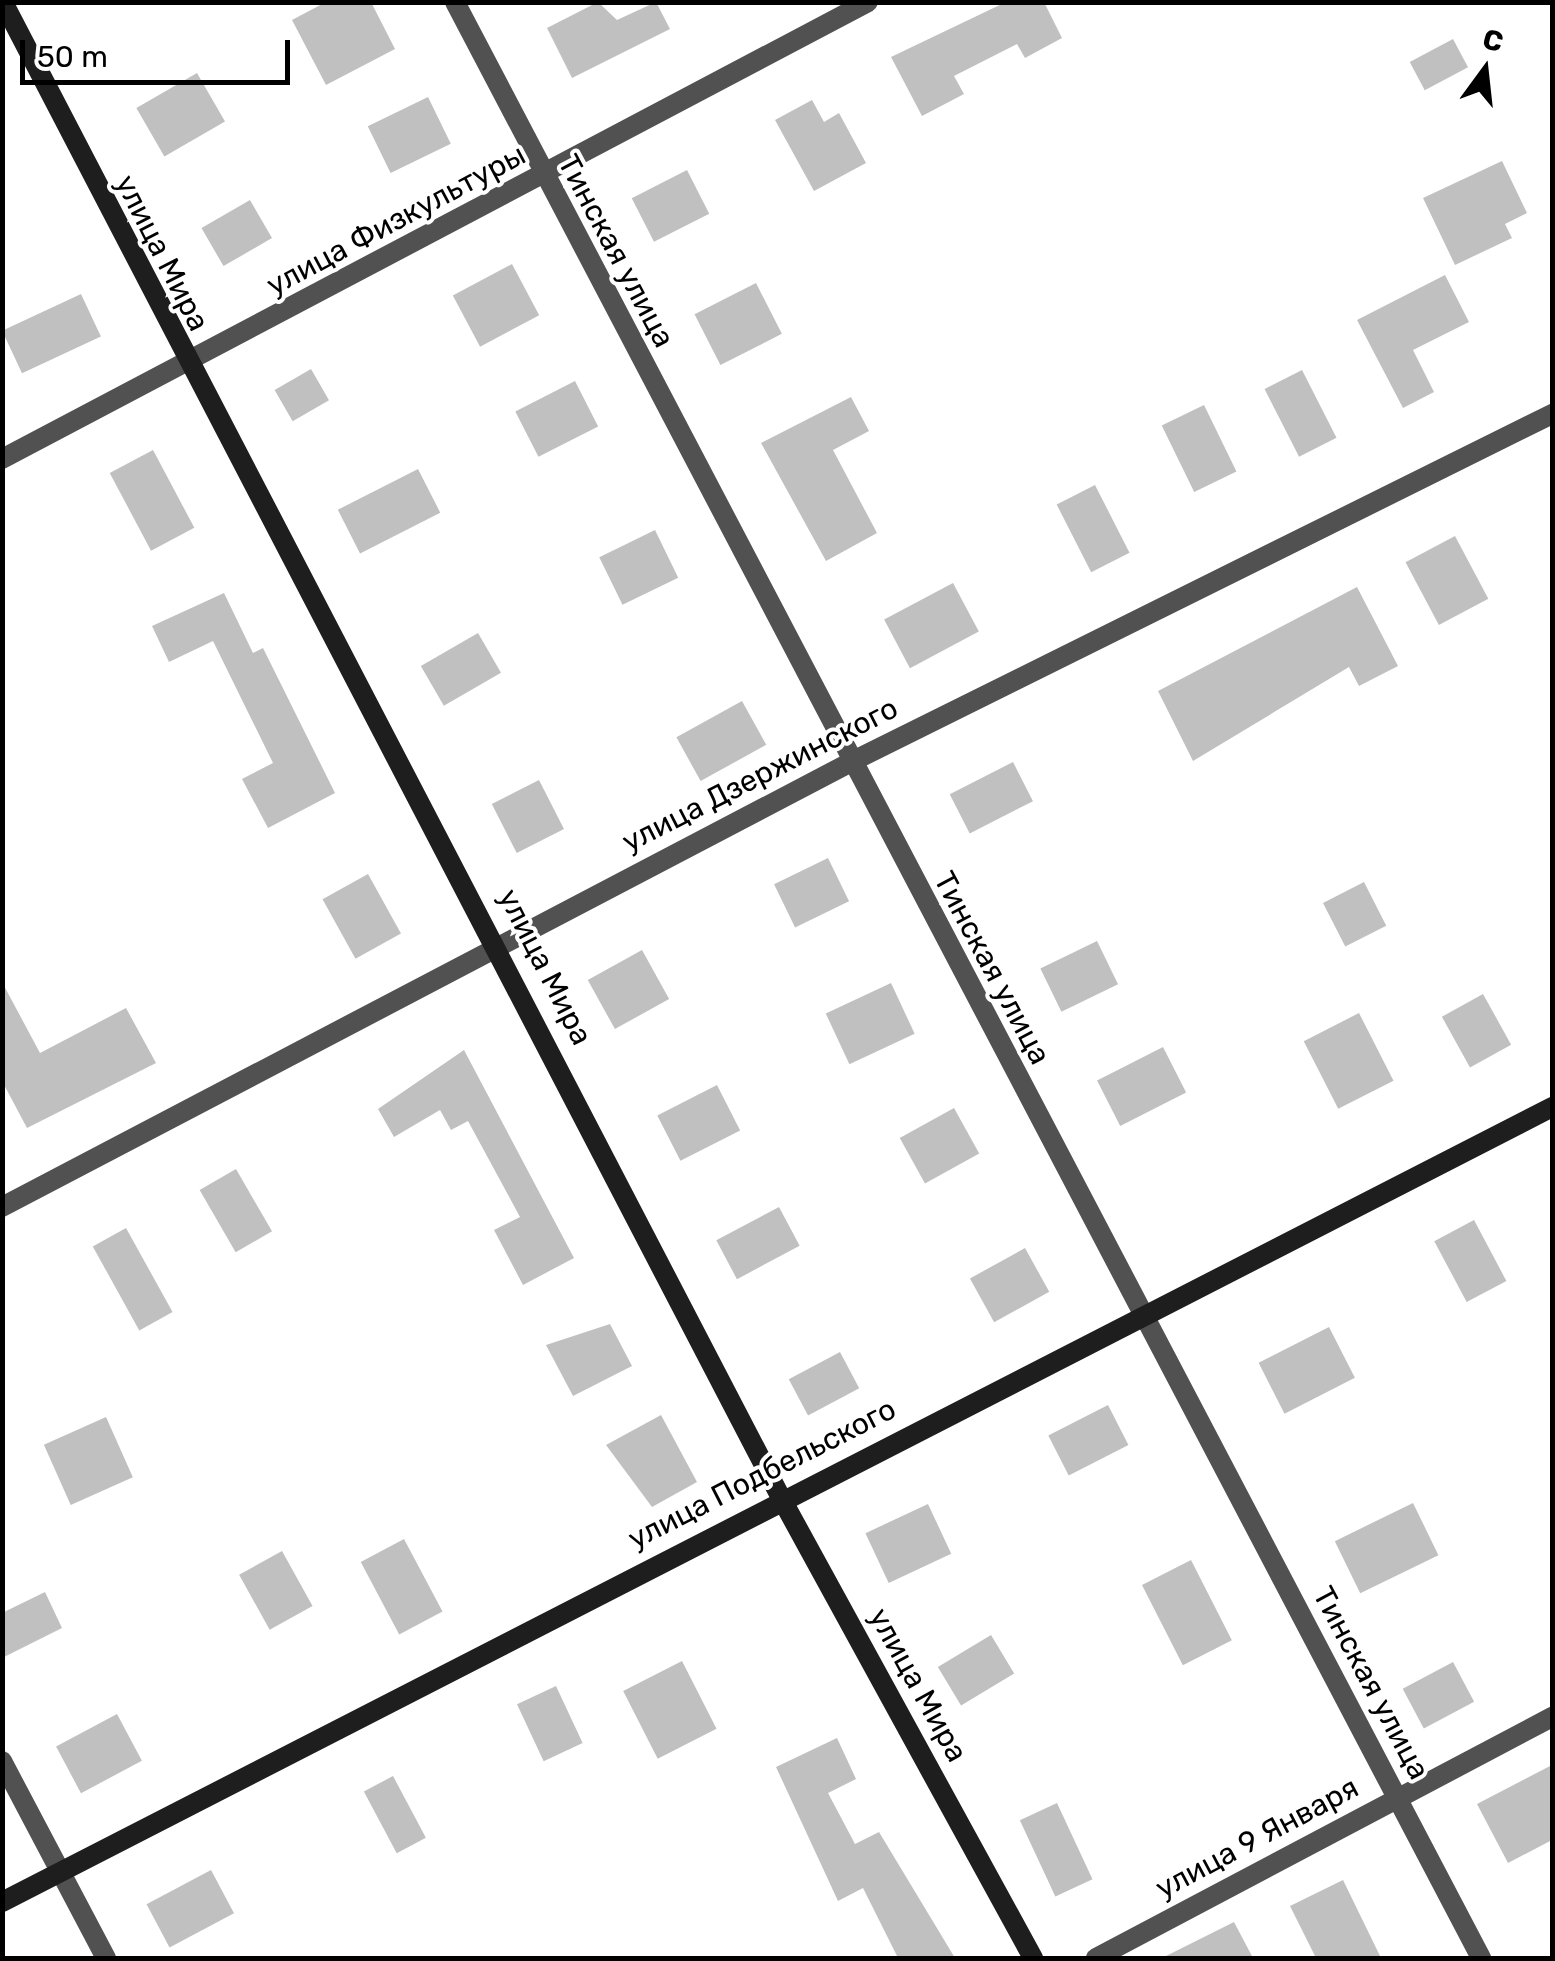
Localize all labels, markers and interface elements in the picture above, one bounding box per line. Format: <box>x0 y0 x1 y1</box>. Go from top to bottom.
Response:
scale bar <box>25 20 295 82</box>
north arrow <box>1435 20 1535 120</box>
text: С <box>1479 22 1507 59</box>
text: 50 m <box>37 39 108 75</box>
street label: улица Физкультуры <box>260 137 532 303</box>
street label: Тинская улица <box>550 148 682 354</box>
street label: улица Мира <box>107 169 217 337</box>
street label: улица Дзержинского <box>616 690 904 860</box>
street label: Тинская улица <box>926 865 1058 1071</box>
street label: улица Мира <box>490 883 600 1051</box>
street label: улица Подбельского <box>622 1391 902 1557</box>
street label: Тинская улица <box>1305 1580 1437 1786</box>
street label: улица Мира <box>861 1602 975 1768</box>
street label: улица 9 Января <box>1149 1769 1365 1907</box>

